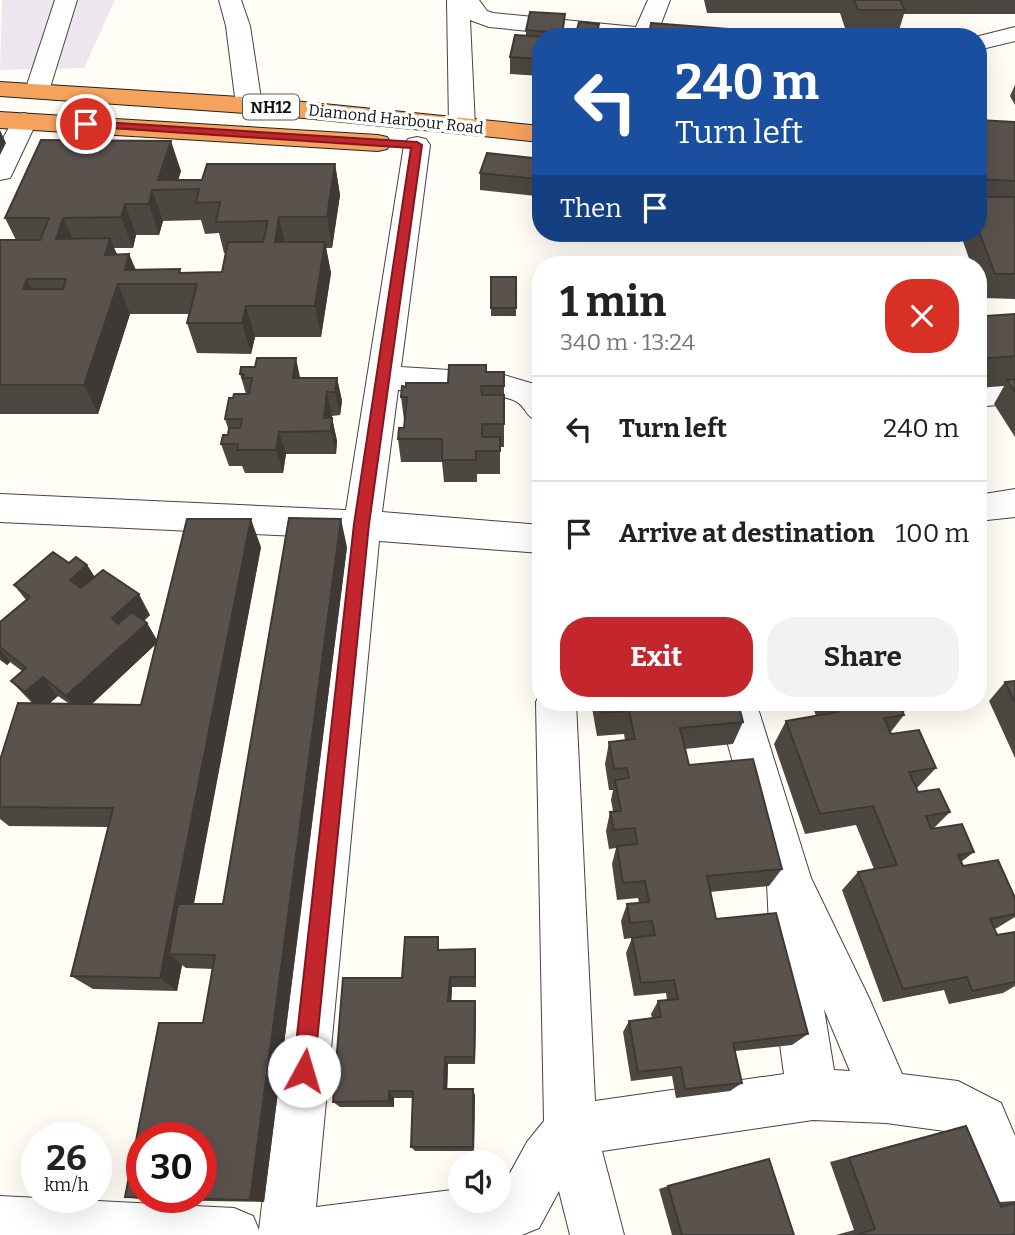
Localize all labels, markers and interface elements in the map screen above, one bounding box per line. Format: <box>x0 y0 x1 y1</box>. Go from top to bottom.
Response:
text: 240 m <box>675 53 819 112</box>
icon: left <box>560 56 651 147</box>
pin <box>56 94 116 154</box>
road number: NH12 <box>243 94 299 120</box>
street label: Diamond Harbour Road <box>307 100 485 138</box>
icon: arrive <box>67 105 105 143</box>
text: Turn left <box>675 113 803 151</box>
icon: arrive <box>636 189 674 227</box>
text: Then <box>560 193 622 224</box>
text: 1 min <box>560 277 666 327</box>
button: close <box>885 279 959 353</box>
text: 340 m · 13:24 <box>560 328 695 356</box>
icon: left <box>560 410 598 448</box>
text: Turn left <box>619 413 727 444</box>
text: 240 m <box>883 413 959 444</box>
icon: arrive <box>560 515 598 553</box>
text: Arrive at destination <box>619 518 874 549</box>
text: 100 m <box>895 518 969 549</box>
button: Exit <box>560 617 753 697</box>
button: Share <box>767 617 959 697</box>
position arrow <box>267 1034 341 1108</box>
speed limit sign: 30 <box>126 1122 217 1213</box>
text: 26 <box>46 1137 87 1179</box>
map controls <box>448 1150 511 1213</box>
button: sound <box>448 1150 511 1213</box>
text: km/h <box>44 1174 89 1196</box>

